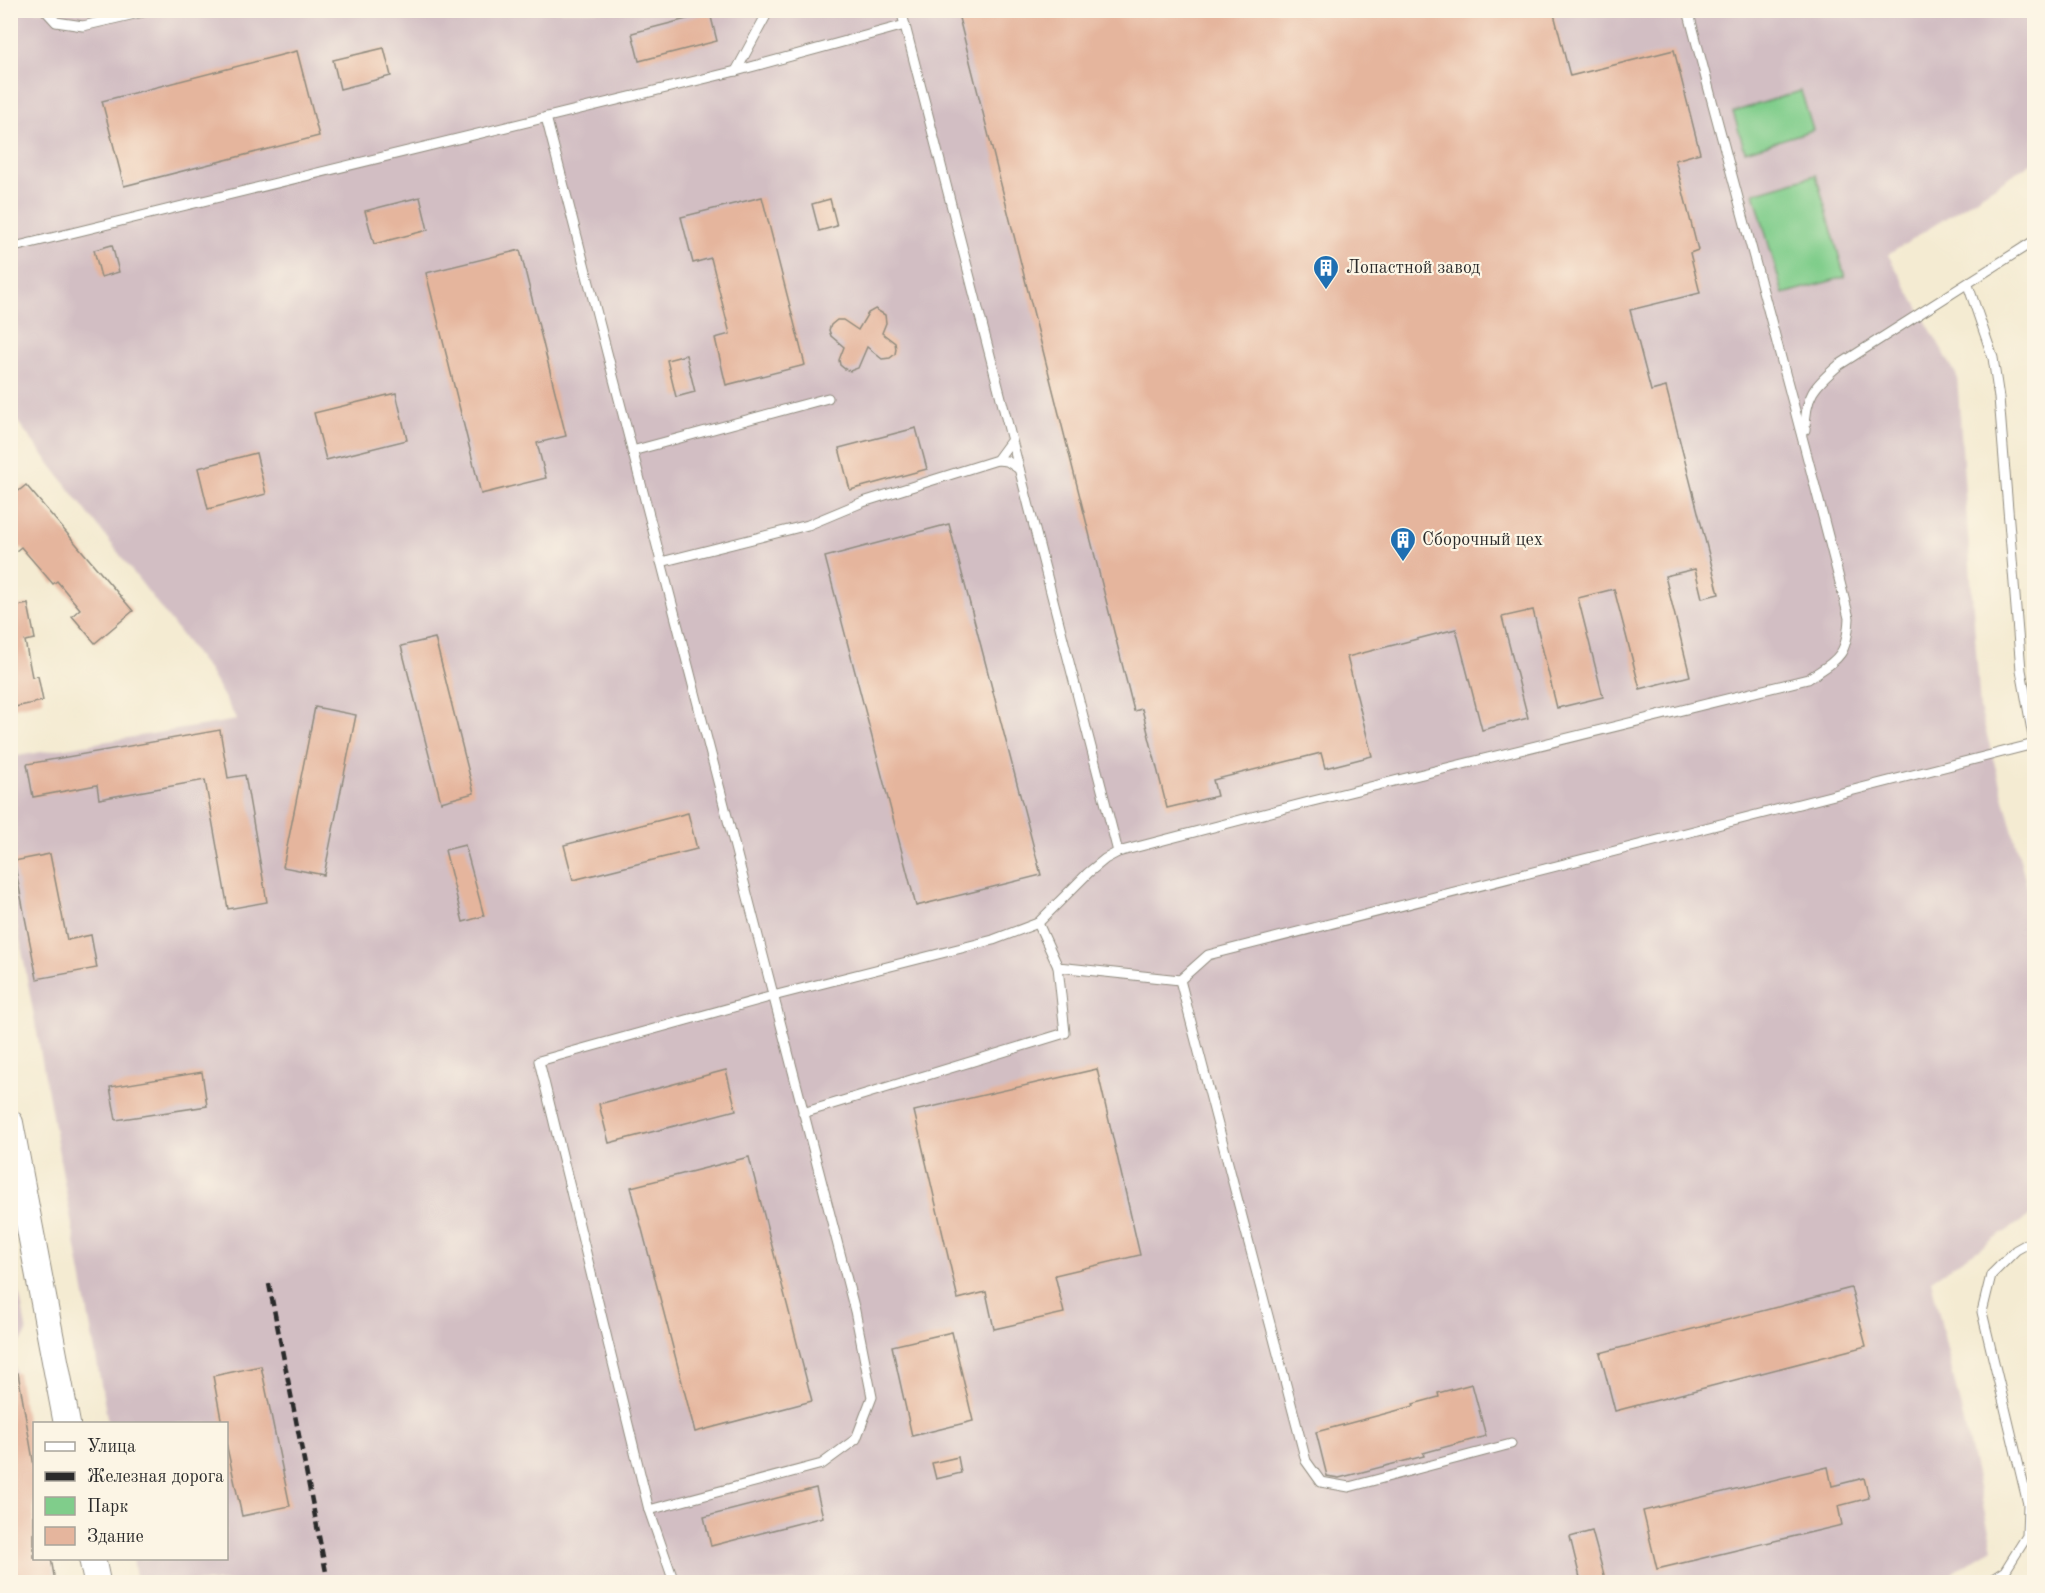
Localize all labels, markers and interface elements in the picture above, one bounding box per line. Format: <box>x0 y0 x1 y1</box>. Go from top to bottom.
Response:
building icon: Лопастной завод <box>1311 253 1341 291</box>
place label: Лопастной завод <box>1346 259 1480 277</box>
building icon: Сборочный цех <box>1388 525 1418 563</box>
place label: Сборочный цех <box>1422 531 1543 549</box>
legend <box>33 1422 228 1560</box>
text: Улица <box>87 1438 136 1456</box>
text: Железная дорога <box>87 1468 224 1486</box>
text: Парк <box>87 1498 128 1516</box>
text: Здание <box>87 1528 144 1546</box>

